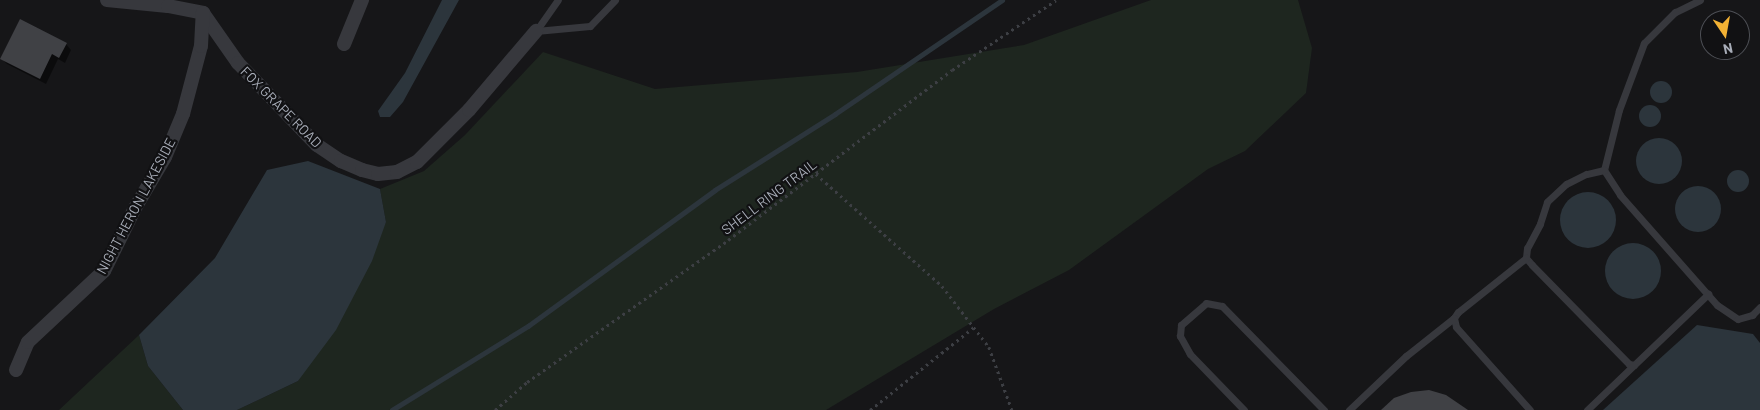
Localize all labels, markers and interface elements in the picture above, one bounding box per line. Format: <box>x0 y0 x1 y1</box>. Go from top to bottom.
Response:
north arrow <box>1700 10 1750 60</box>
text: N <box>1722 40 1734 58</box>
street label: FOX GRAPE ROAD <box>237 63 325 151</box>
street label: NIGHT HERON LAKESIDE <box>93 135 179 277</box>
street label: SHELL RING TRAIL <box>718 156 820 238</box>

